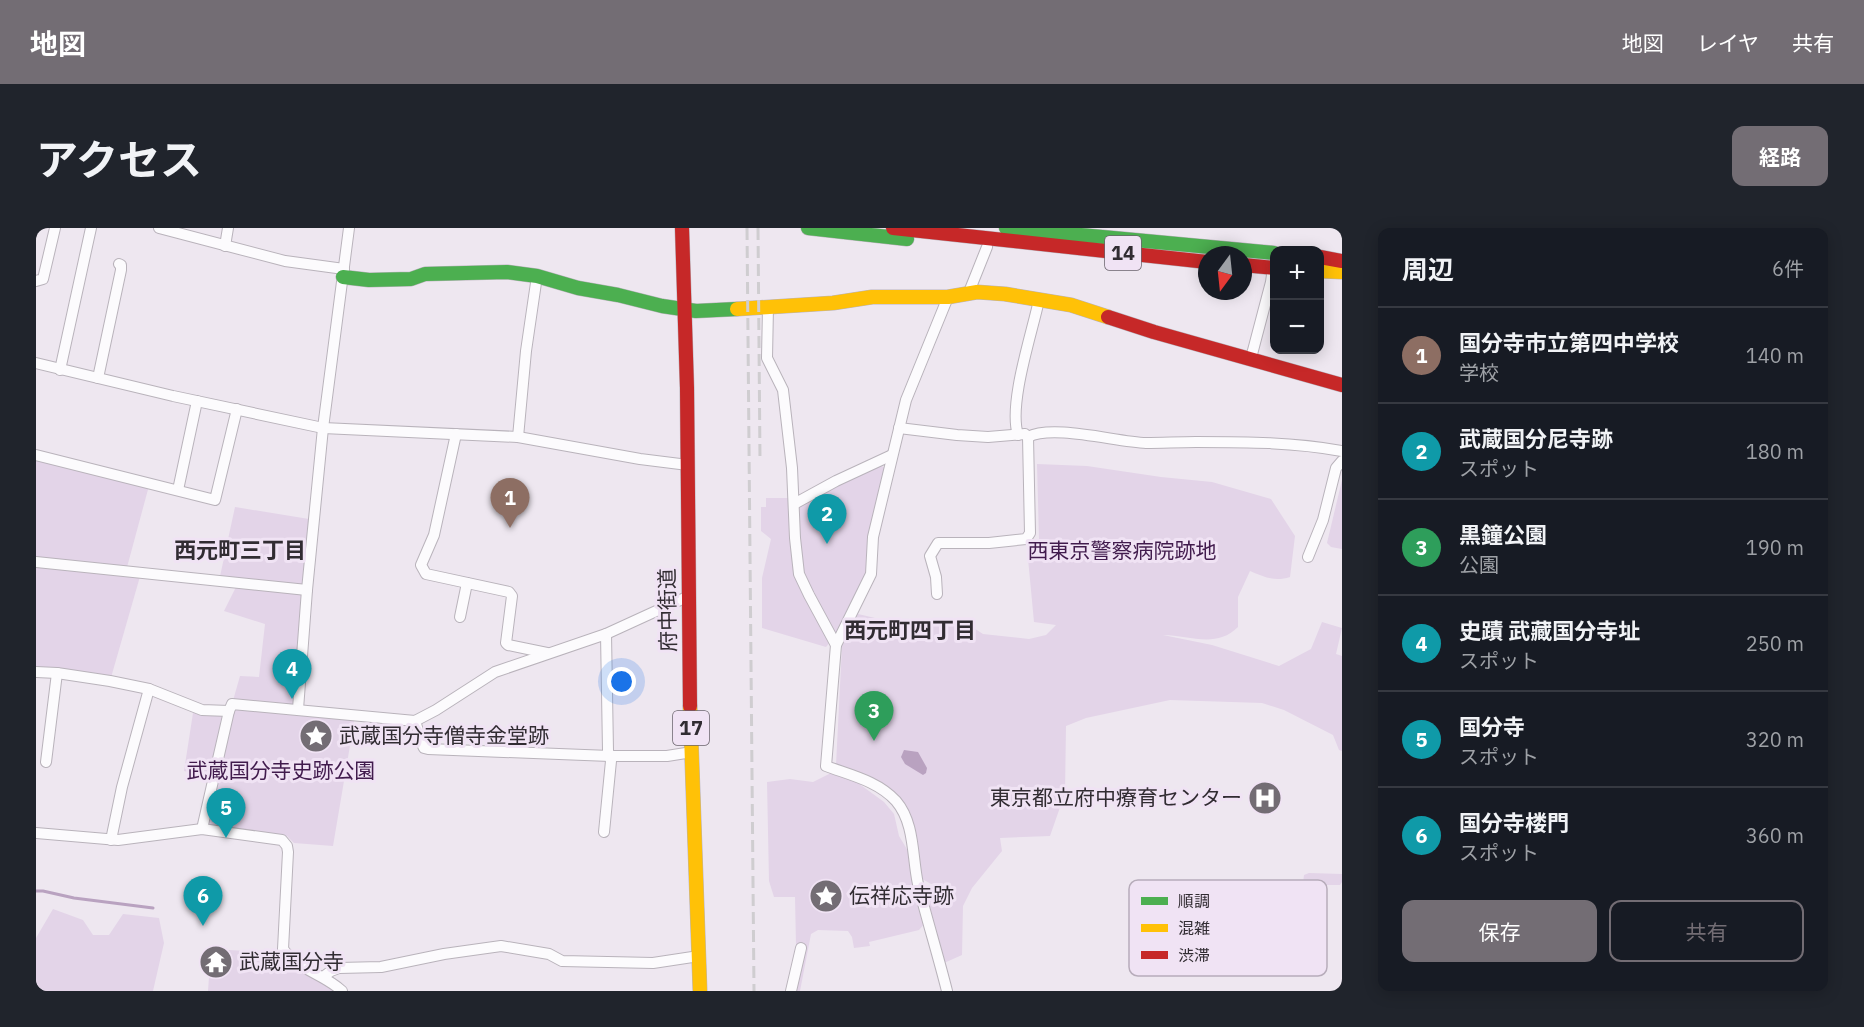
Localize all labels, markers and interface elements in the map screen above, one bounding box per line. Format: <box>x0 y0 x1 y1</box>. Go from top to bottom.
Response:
text: 地図 <box>30 25 86 62</box>
text: 地図 <box>1622 29 1664 57</box>
text: レイヤ <box>1697 29 1759 57</box>
text: 共有 <box>1792 29 1834 57</box>
button: 経路 <box>1732 126 1828 186</box>
text: アクセス <box>36 132 202 187</box>
road number: 14 <box>1105 236 1141 270</box>
north arrow <box>1198 246 1252 300</box>
map controls <box>1270 246 1324 354</box>
button: + <box>1270 246 1324 300</box>
text: 周辺 <box>1402 252 1454 286</box>
text: 6件 <box>1772 255 1804 282</box>
button: − <box>1270 300 1324 354</box>
text: 国分寺市立第四中学校 <box>1459 328 1679 357</box>
text: 1 <box>1416 342 1428 369</box>
text: 140 m <box>1746 342 1804 369</box>
text: 学校 <box>1459 359 1499 386</box>
text: 武蔵国分尼寺跡 <box>1459 424 1613 453</box>
text: 2 <box>1416 438 1428 465</box>
text: 180 m <box>1746 438 1804 465</box>
text: スポット <box>1459 455 1539 482</box>
pin: 1 <box>490 478 530 528</box>
pin: 2 <box>808 494 846 544</box>
text: 黒鐘公園 <box>1459 520 1547 549</box>
text: 3 <box>1416 534 1428 561</box>
text: 190 m <box>1746 534 1804 561</box>
district label: 西元町三丁目 <box>174 535 306 564</box>
park label: 西東京警察病院跡地 <box>1028 536 1217 564</box>
text: 公園 <box>1459 551 1499 578</box>
street label: 府中街道 <box>652 568 682 652</box>
district label: 西元町四丁目 <box>844 615 976 644</box>
text: 史蹟 武藏国分寺址 <box>1459 616 1640 645</box>
text: 4 <box>1416 630 1428 657</box>
text: 250 m <box>1746 630 1804 657</box>
text: スポット <box>1459 647 1539 674</box>
pin: 4 <box>272 650 312 699</box>
your location <box>607 667 636 696</box>
pin: 3 <box>854 692 894 741</box>
road number: 17 <box>673 711 709 745</box>
text: 国分寺 <box>1459 712 1525 741</box>
place icon: 武蔵国分寺僧寺金堂跡 <box>298 718 334 754</box>
place label: 武蔵国分寺僧寺金堂跡 <box>339 721 549 749</box>
text: 5 <box>1416 726 1428 753</box>
text: 320 m <box>1746 726 1804 753</box>
text: スポット <box>1459 743 1539 770</box>
park label: 武蔵国分寺史跡公園 <box>187 756 376 784</box>
hospital icon: 東京都立府中療育センター <box>1247 780 1283 816</box>
place label: 東京都立府中療育センター <box>990 783 1242 811</box>
pin: 5 <box>206 788 246 838</box>
text: 国分寺楼門 <box>1459 808 1569 837</box>
text: 6 <box>1416 822 1428 849</box>
text: 360 m <box>1746 822 1804 849</box>
text: スポット <box>1459 839 1539 866</box>
pin: 6 <box>184 876 222 926</box>
place icon: 伝祥応寺跡 <box>808 878 844 914</box>
legend <box>1129 880 1327 976</box>
place label: 伝祥応寺跡 <box>849 881 954 909</box>
text: 順調 <box>1178 891 1210 911</box>
button: 保存 <box>1402 900 1597 962</box>
button: 共有 <box>1609 900 1804 962</box>
text: 混雑 <box>1178 918 1210 938</box>
temple icon: 武蔵国分寺 <box>198 944 234 980</box>
text: 渋滞 <box>1178 945 1210 965</box>
place label: 武蔵国分寺 <box>239 947 344 975</box>

